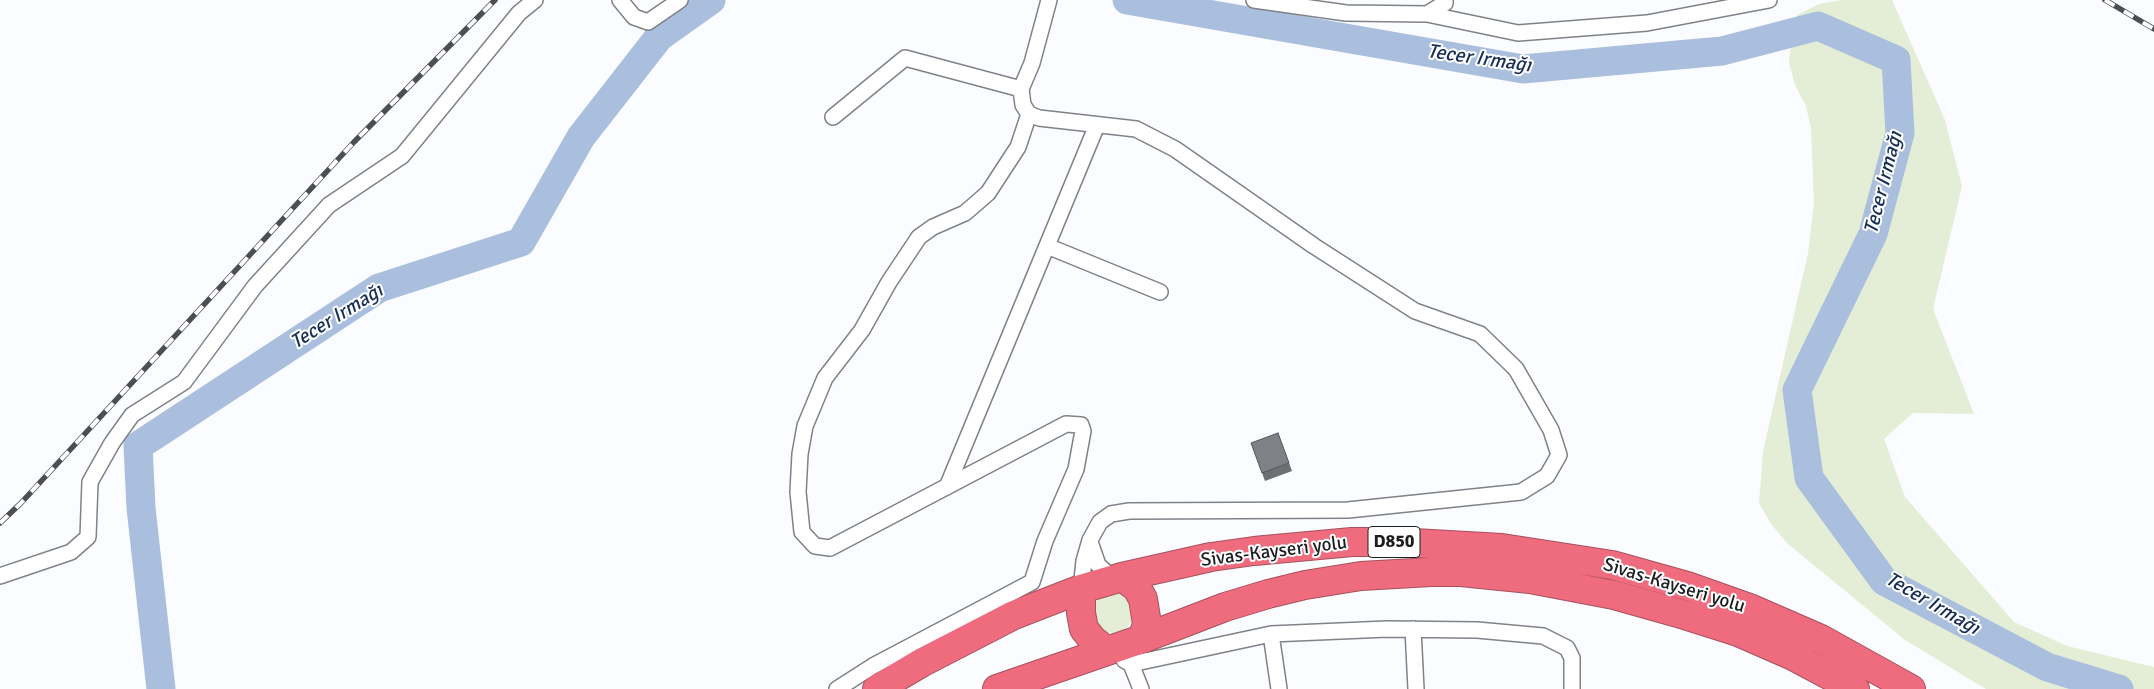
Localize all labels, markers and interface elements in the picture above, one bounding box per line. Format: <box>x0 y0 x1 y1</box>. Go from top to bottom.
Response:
water label: Tecer Irmağı <box>1426 40 1532 78</box>
water label: Tecer Irmağı <box>1860 129 1908 237</box>
water label: Tecer Irmağı <box>286 279 388 355</box>
road number: D850 <box>1368 526 1420 558</box>
street label: Sivas-Kayseri yolu <box>1200 532 1348 572</box>
street label: Sivas-Kayseri yolu <box>1600 554 1748 618</box>
water label: Tecer Irmağı <box>1881 567 1983 641</box>

